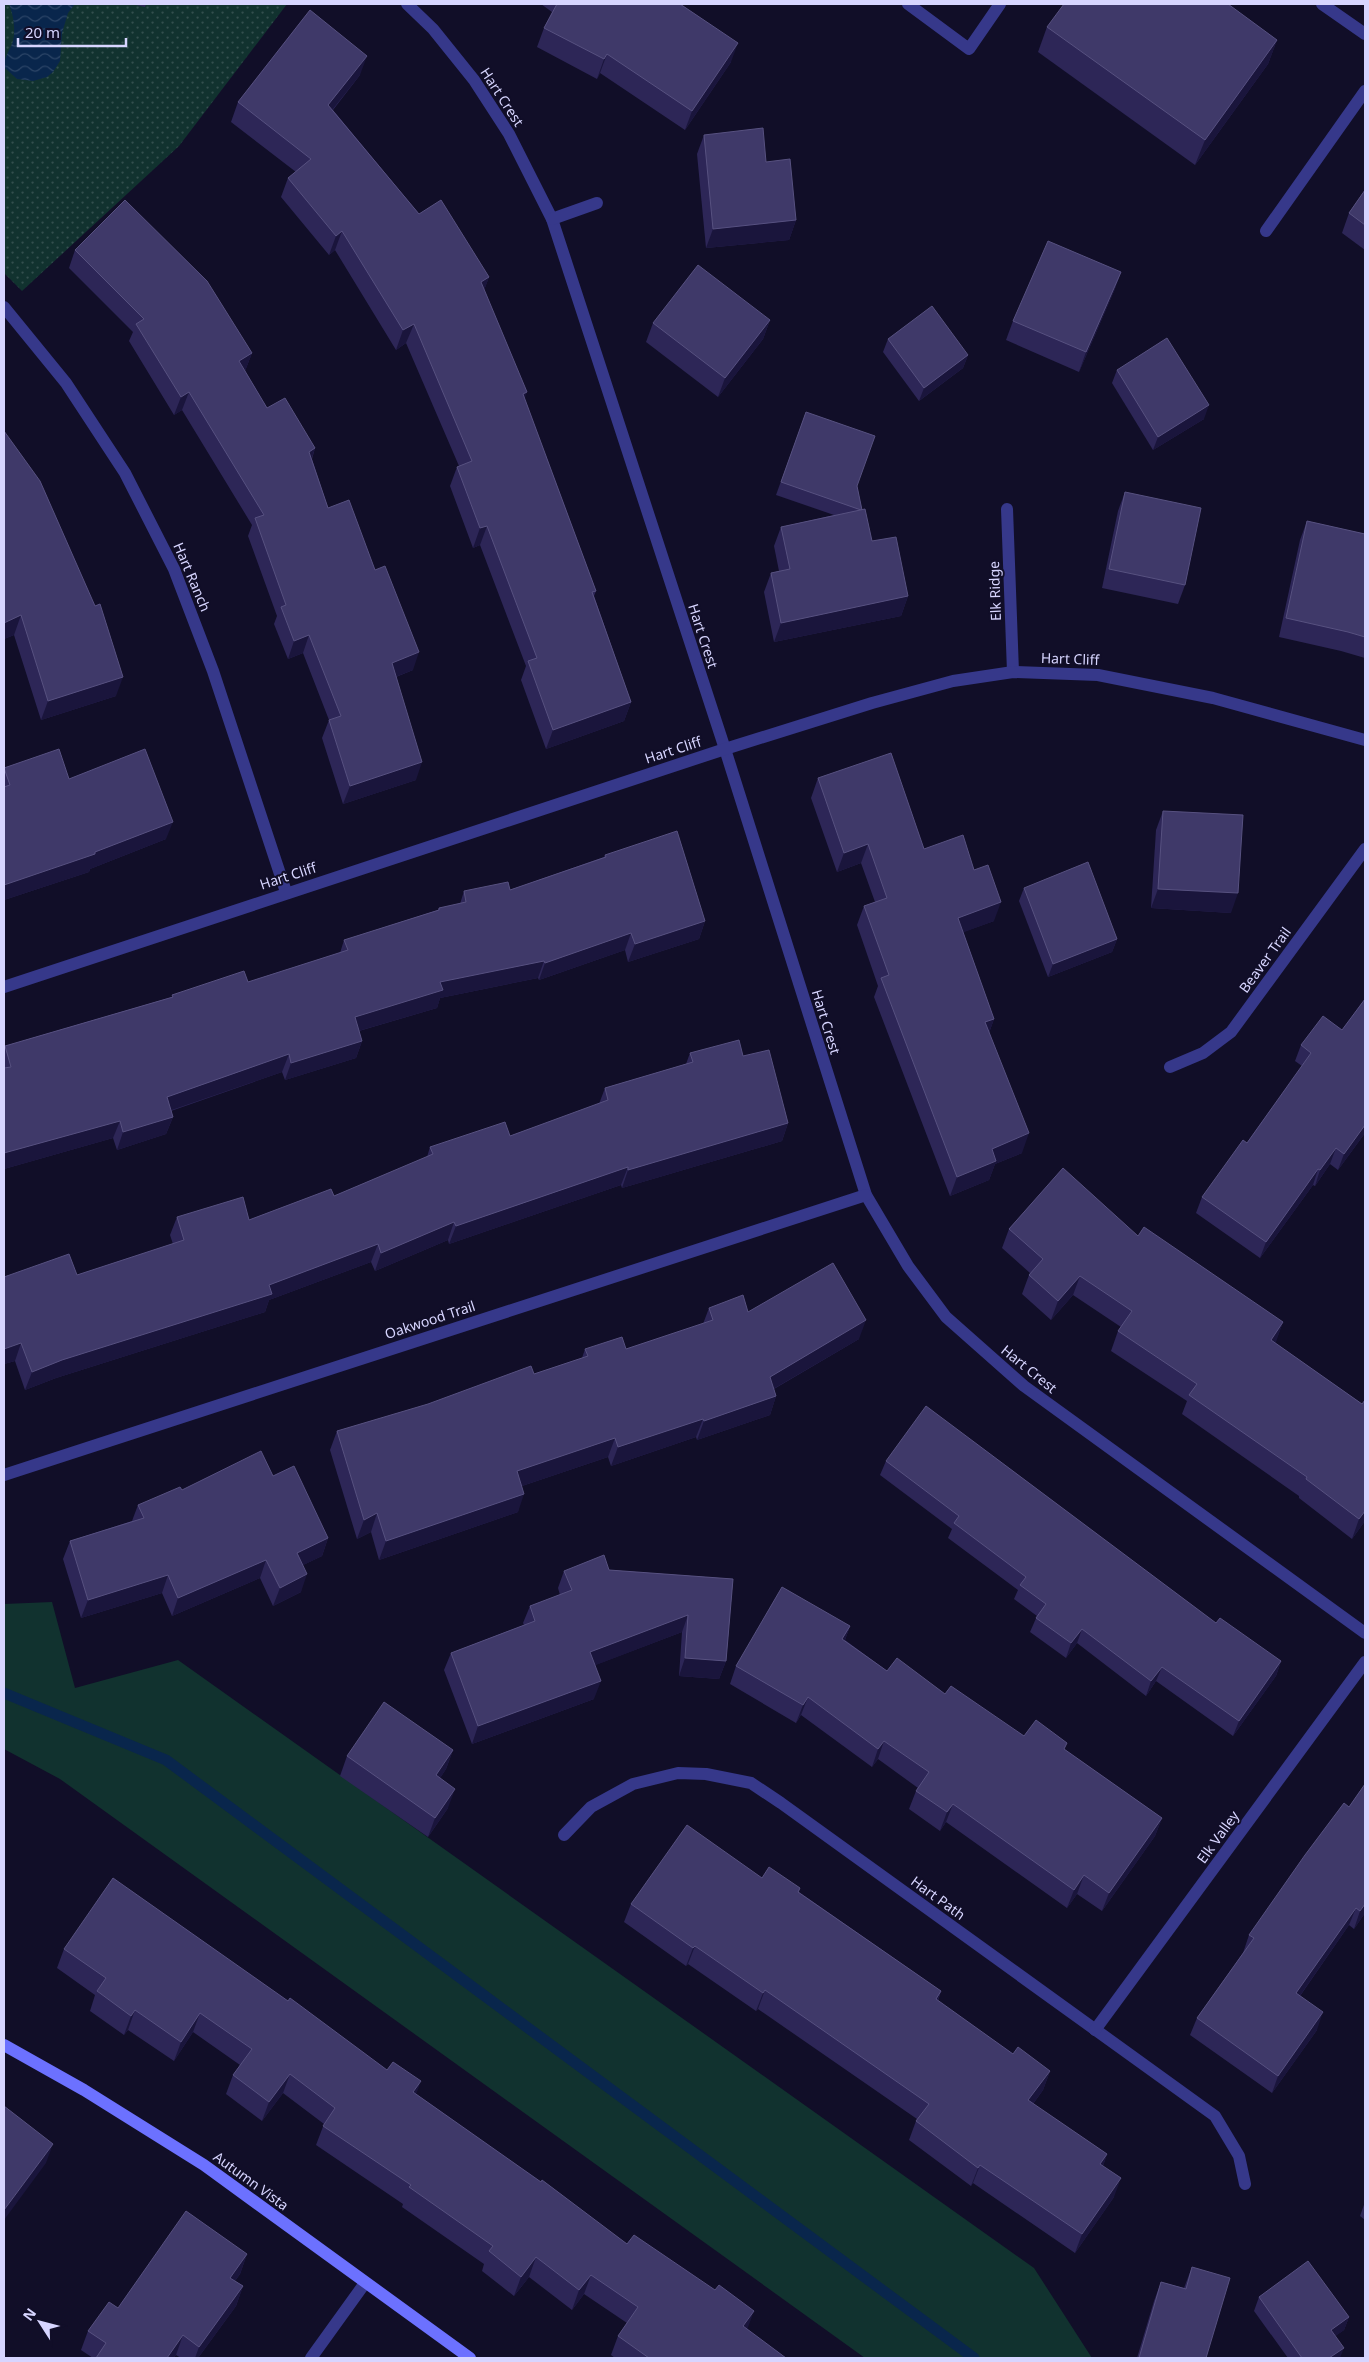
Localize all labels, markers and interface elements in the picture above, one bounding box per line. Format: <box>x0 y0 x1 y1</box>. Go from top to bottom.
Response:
scale bar <box>18 15 125 47</box>
text: 20 m <box>25 22 60 42</box>
street label: Hart Crest <box>476 64 529 130</box>
street label: Hart Ranch <box>169 539 216 614</box>
street label: Elk Ridge <box>984 561 1005 621</box>
street label: Hart Crest <box>684 601 723 671</box>
street label: Hart Cliff <box>1040 648 1101 669</box>
street label: Hart Cliff <box>642 731 705 768</box>
street label: Hart Cliff <box>257 857 320 894</box>
street label: Beaver Trail <box>1234 923 1295 996</box>
street label: Hart Crest <box>808 987 845 1057</box>
street label: Oakwood Trail <box>382 1296 478 1343</box>
street label: Hart Crest <box>997 1340 1061 1397</box>
street label: Elk Valley <box>1192 1806 1244 1867</box>
street label: Hart Path <box>907 1871 969 1924</box>
street label: Autumn Vista <box>210 2147 293 2214</box>
north arrow <box>15 2297 65 2347</box>
text: N <box>18 2304 40 2324</box>

